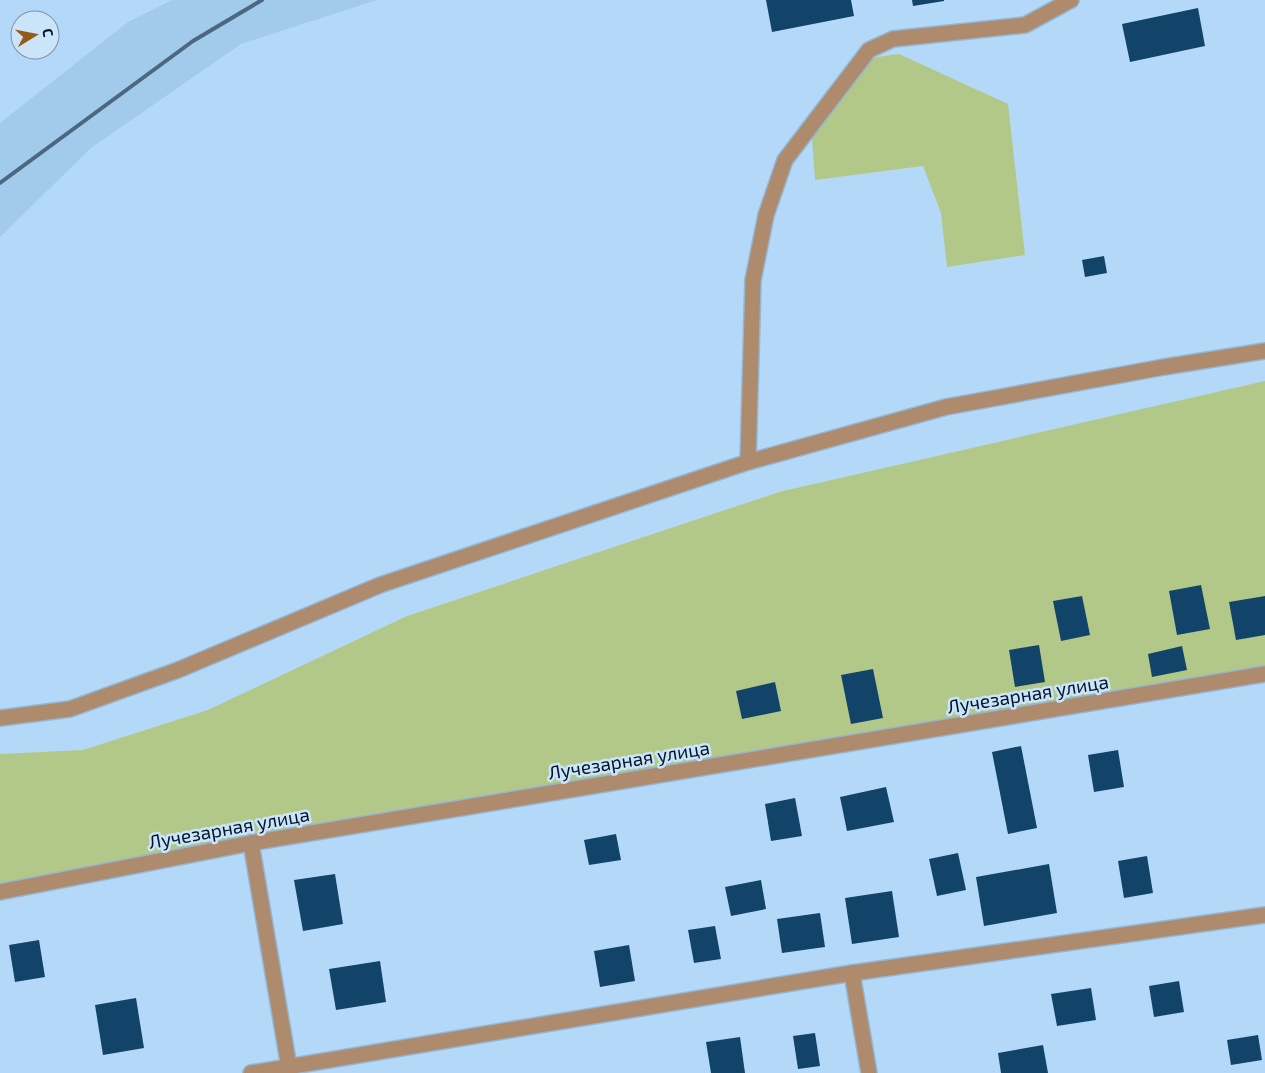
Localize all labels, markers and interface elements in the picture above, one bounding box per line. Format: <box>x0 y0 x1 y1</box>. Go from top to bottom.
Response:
north arrow <box>10 10 60 60</box>
text: С <box>39 27 57 38</box>
street label: Лучезарная улица <box>946 669 1110 719</box>
street label: Лучезарная улица <box>547 735 711 785</box>
street label: Лучезарная улица <box>147 802 311 854</box>

